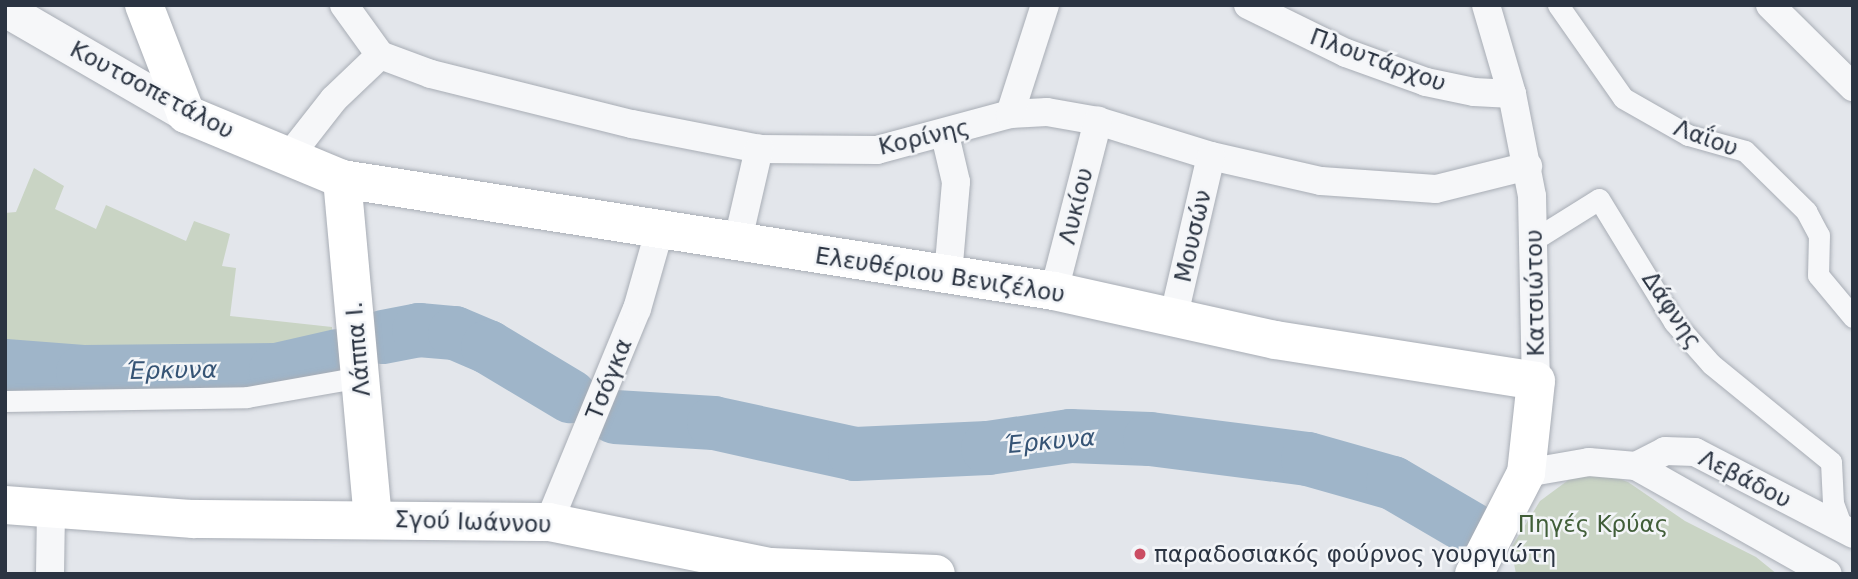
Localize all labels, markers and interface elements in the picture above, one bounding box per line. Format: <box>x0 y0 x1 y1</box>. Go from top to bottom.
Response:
street label: Πλουτάρχου <box>1306 23 1450 97</box>
street label: Κουτσοπετάλου <box>66 35 238 145</box>
street label: Κορίνης <box>876 113 972 161</box>
street label: Λαΐου <box>1670 114 1742 162</box>
street label: Λυκίου <box>1053 165 1099 247</box>
street label: Μουσών <box>1169 187 1217 285</box>
street label: Κατσιώτου <box>1520 229 1550 357</box>
street label: Ελευθέριου Βενιζέλου <box>813 242 1067 308</box>
street label: Δάφνης <box>1636 266 1708 354</box>
street label: Λάππα Ι. <box>340 300 376 398</box>
street label: Τσόγκα <box>580 334 638 424</box>
water label: Έρκυνα <box>126 356 218 386</box>
water label: Έρκυνα <box>1003 424 1097 460</box>
street label: Λεβάδου <box>1694 444 1796 514</box>
street label: Σγού Ιωάννου <box>394 505 552 539</box>
park label: Πηγές Κρύας <box>1518 510 1668 538</box>
place label: παραδοσιακός φούρνος γουργιώτη <box>1154 540 1556 568</box>
marker: παραδοσιακός φούρνος γουργιώτη <box>1132 546 1148 562</box>

